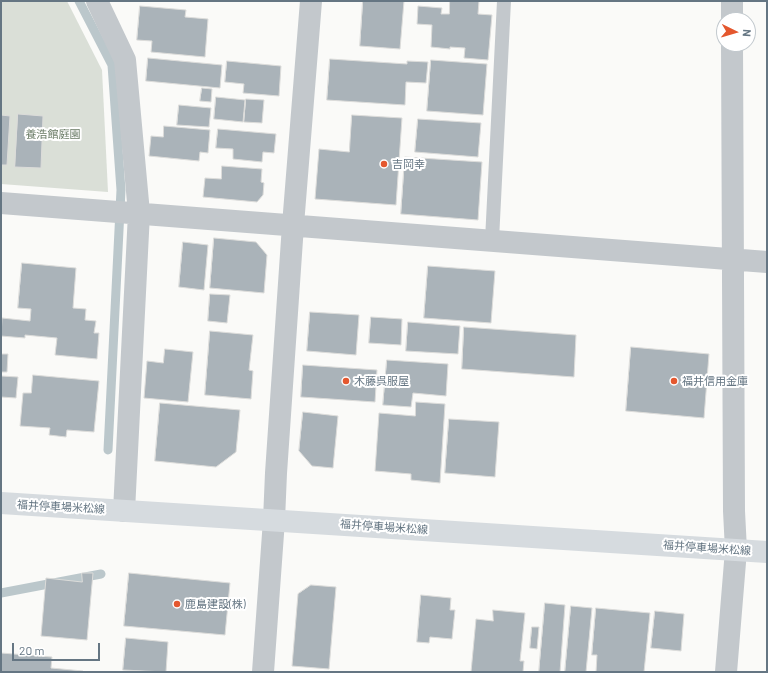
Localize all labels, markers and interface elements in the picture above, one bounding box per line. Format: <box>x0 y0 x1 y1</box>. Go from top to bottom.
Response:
north arrow <box>716 12 756 52</box>
text: N <box>741 29 754 37</box>
park label: 養浩館庭園 <box>26 127 80 141</box>
place label: 吉岡幸 <box>392 157 425 171</box>
marker: 吉岡幸 <box>379 159 389 169</box>
place label: 木藤呉服屋 <box>354 374 409 388</box>
place label: 福井信用金庫 <box>682 374 748 388</box>
marker: 木藤呉服屋 <box>341 376 351 386</box>
marker: 福井信用金庫 <box>669 376 679 386</box>
street label: 福井停車場米松線 <box>17 498 105 516</box>
street label: 福井停車場米松線 <box>340 517 428 537</box>
street label: 福井停車場米松線 <box>663 538 751 558</box>
place label: 鹿島建設(株) <box>185 597 246 611</box>
marker: 鹿島建設(株) <box>172 599 182 609</box>
scale bar <box>14 635 102 661</box>
text: 20 m <box>19 643 45 657</box>

